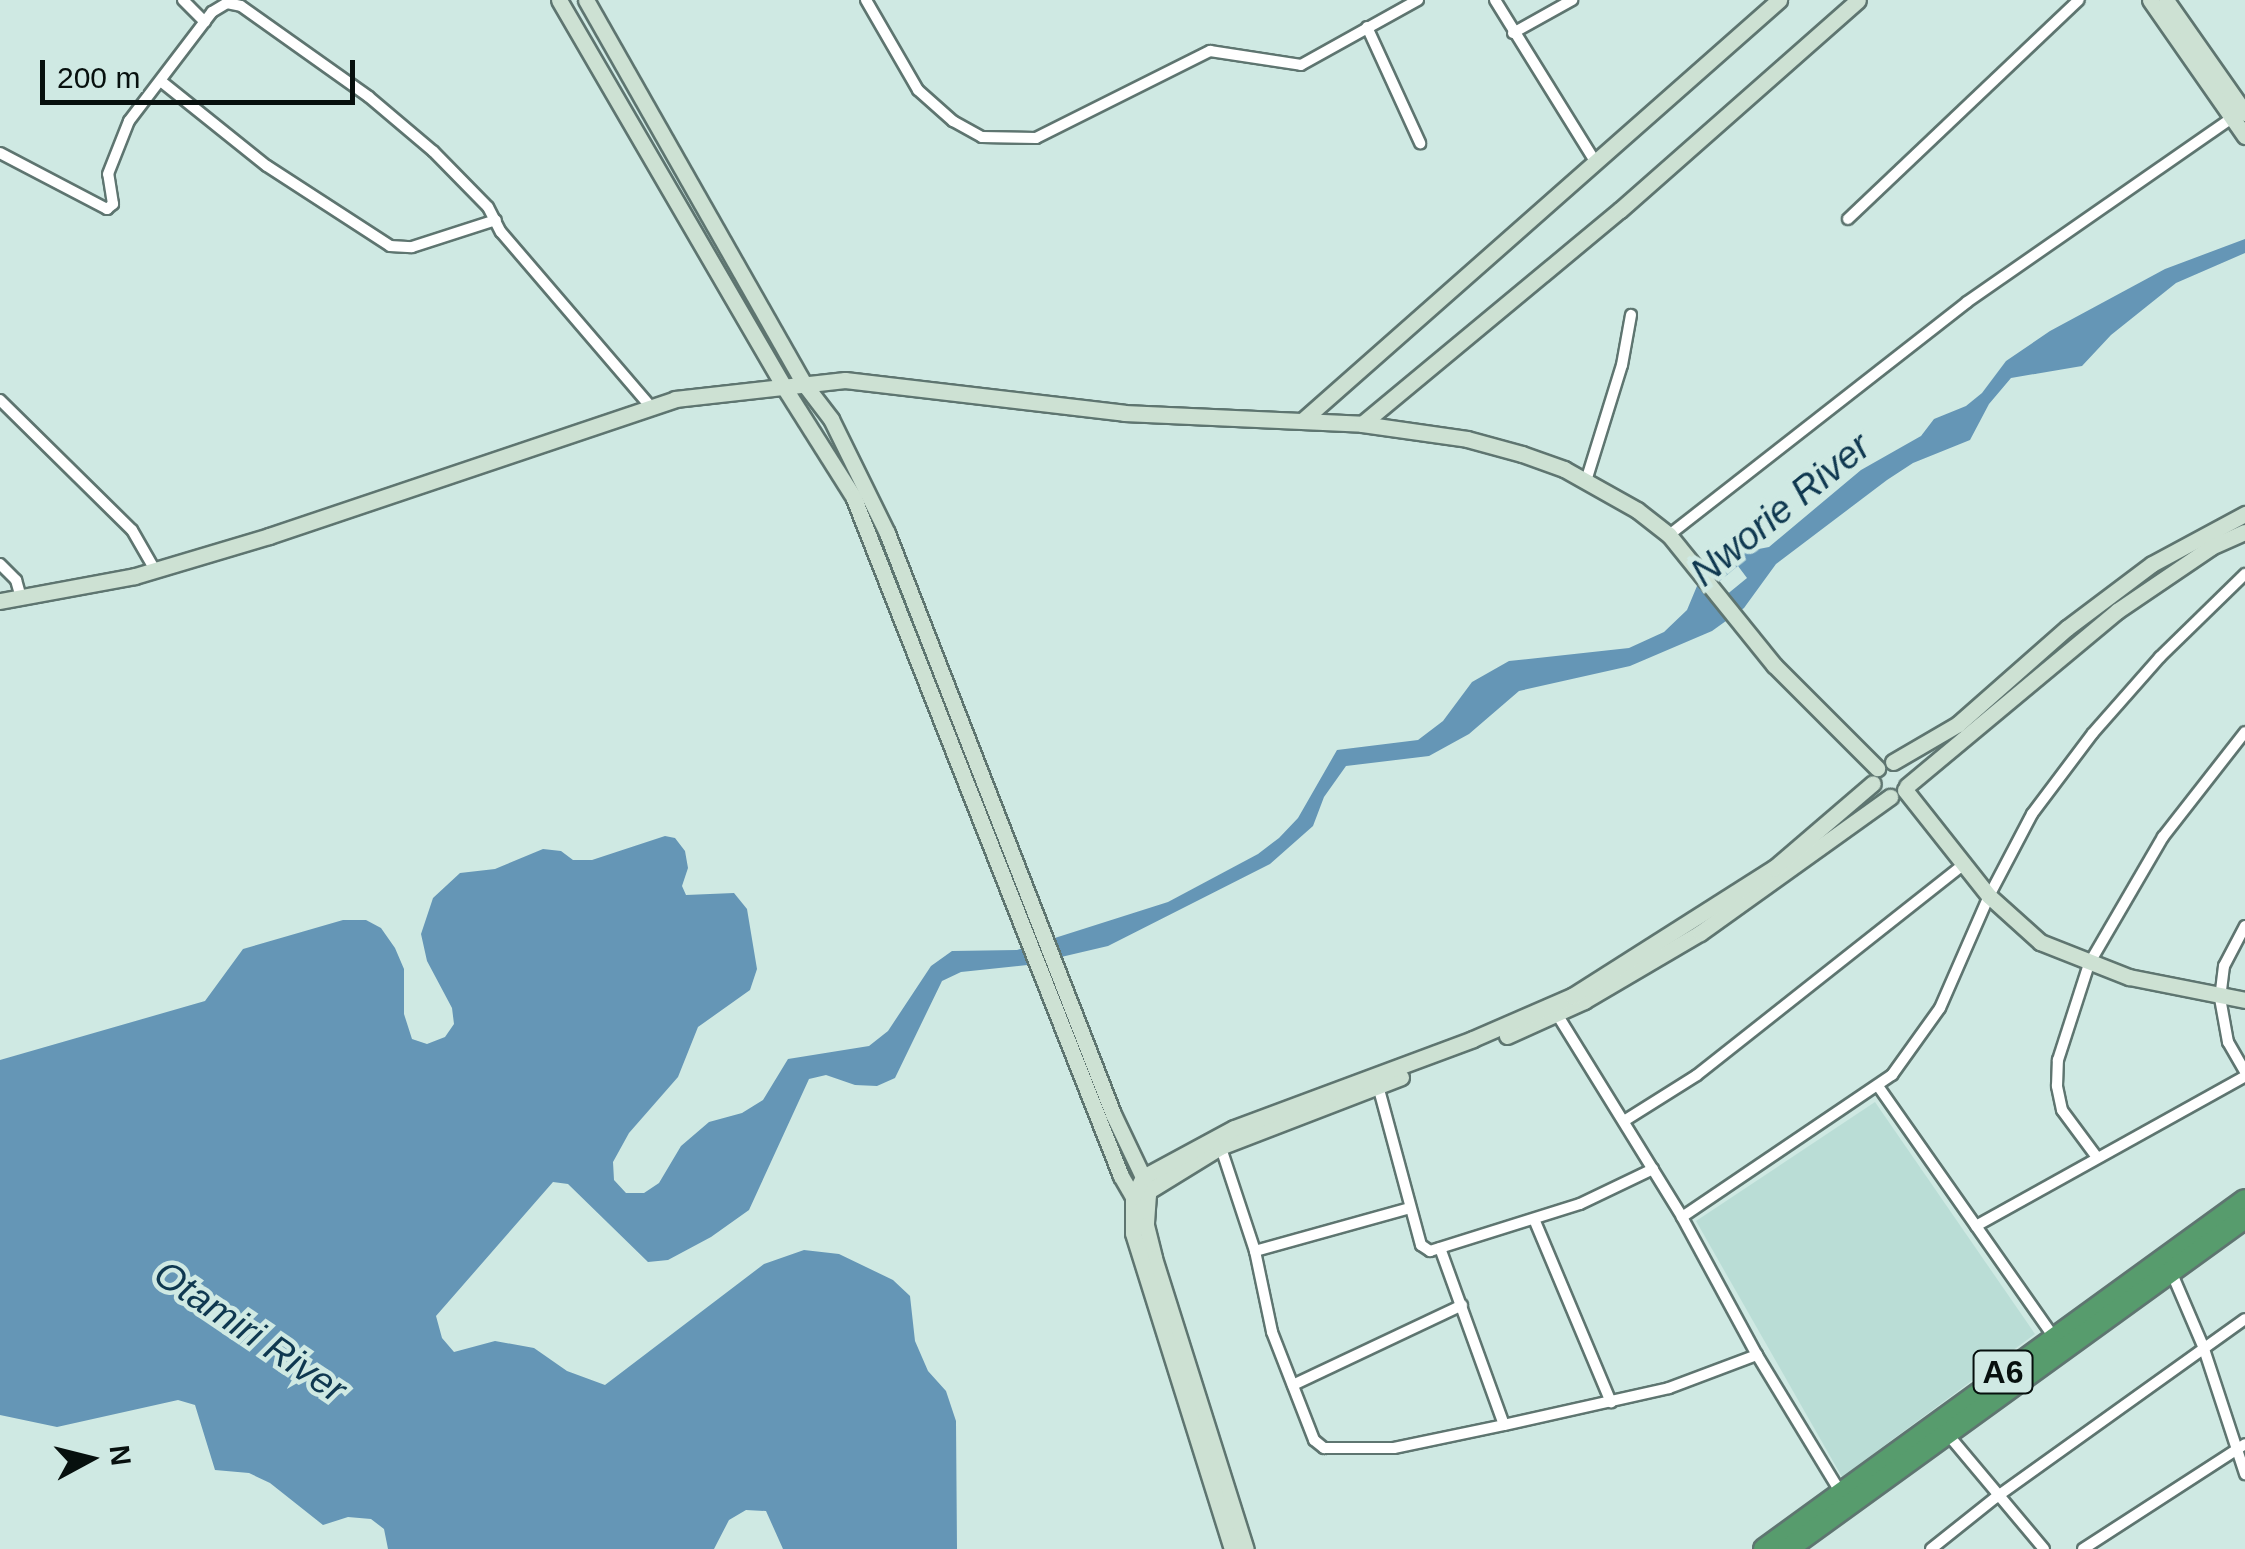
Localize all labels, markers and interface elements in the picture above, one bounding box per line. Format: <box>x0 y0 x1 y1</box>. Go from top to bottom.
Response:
scale bar <box>45 40 360 102</box>
text: 200 m <box>57 61 140 94</box>
water label: Nworie River <box>1682 424 1880 596</box>
water label: Otamiri River <box>145 1251 355 1413</box>
road number: A6 <box>1970 1345 2036 1399</box>
north arrow <box>40 1409 140 1509</box>
text: N <box>104 1443 137 1467</box>

